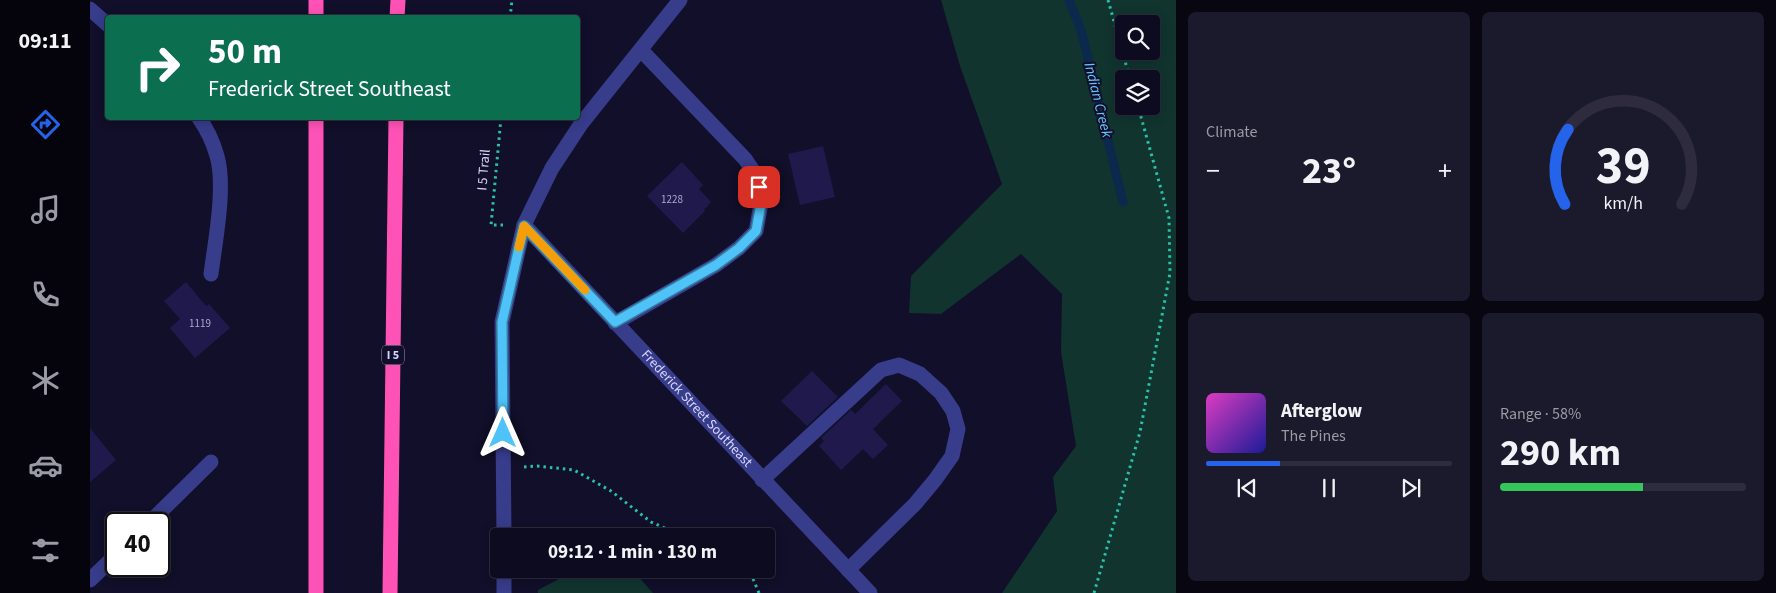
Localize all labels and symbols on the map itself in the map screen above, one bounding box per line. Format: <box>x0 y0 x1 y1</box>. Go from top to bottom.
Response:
water label: Indian Creek <box>1079 60 1118 141</box>
street label: I 5 Trail <box>472 148 496 192</box>
pin <box>738 166 780 208</box>
house number: 1228 <box>661 192 683 207</box>
house number: 1119 <box>189 316 211 331</box>
street label: Frederick Street Southeast <box>636 345 757 472</box>
road number: I 5 <box>382 346 404 364</box>
position arrow <box>476 406 528 458</box>
speed limit sign: 40 <box>105 512 170 577</box>

